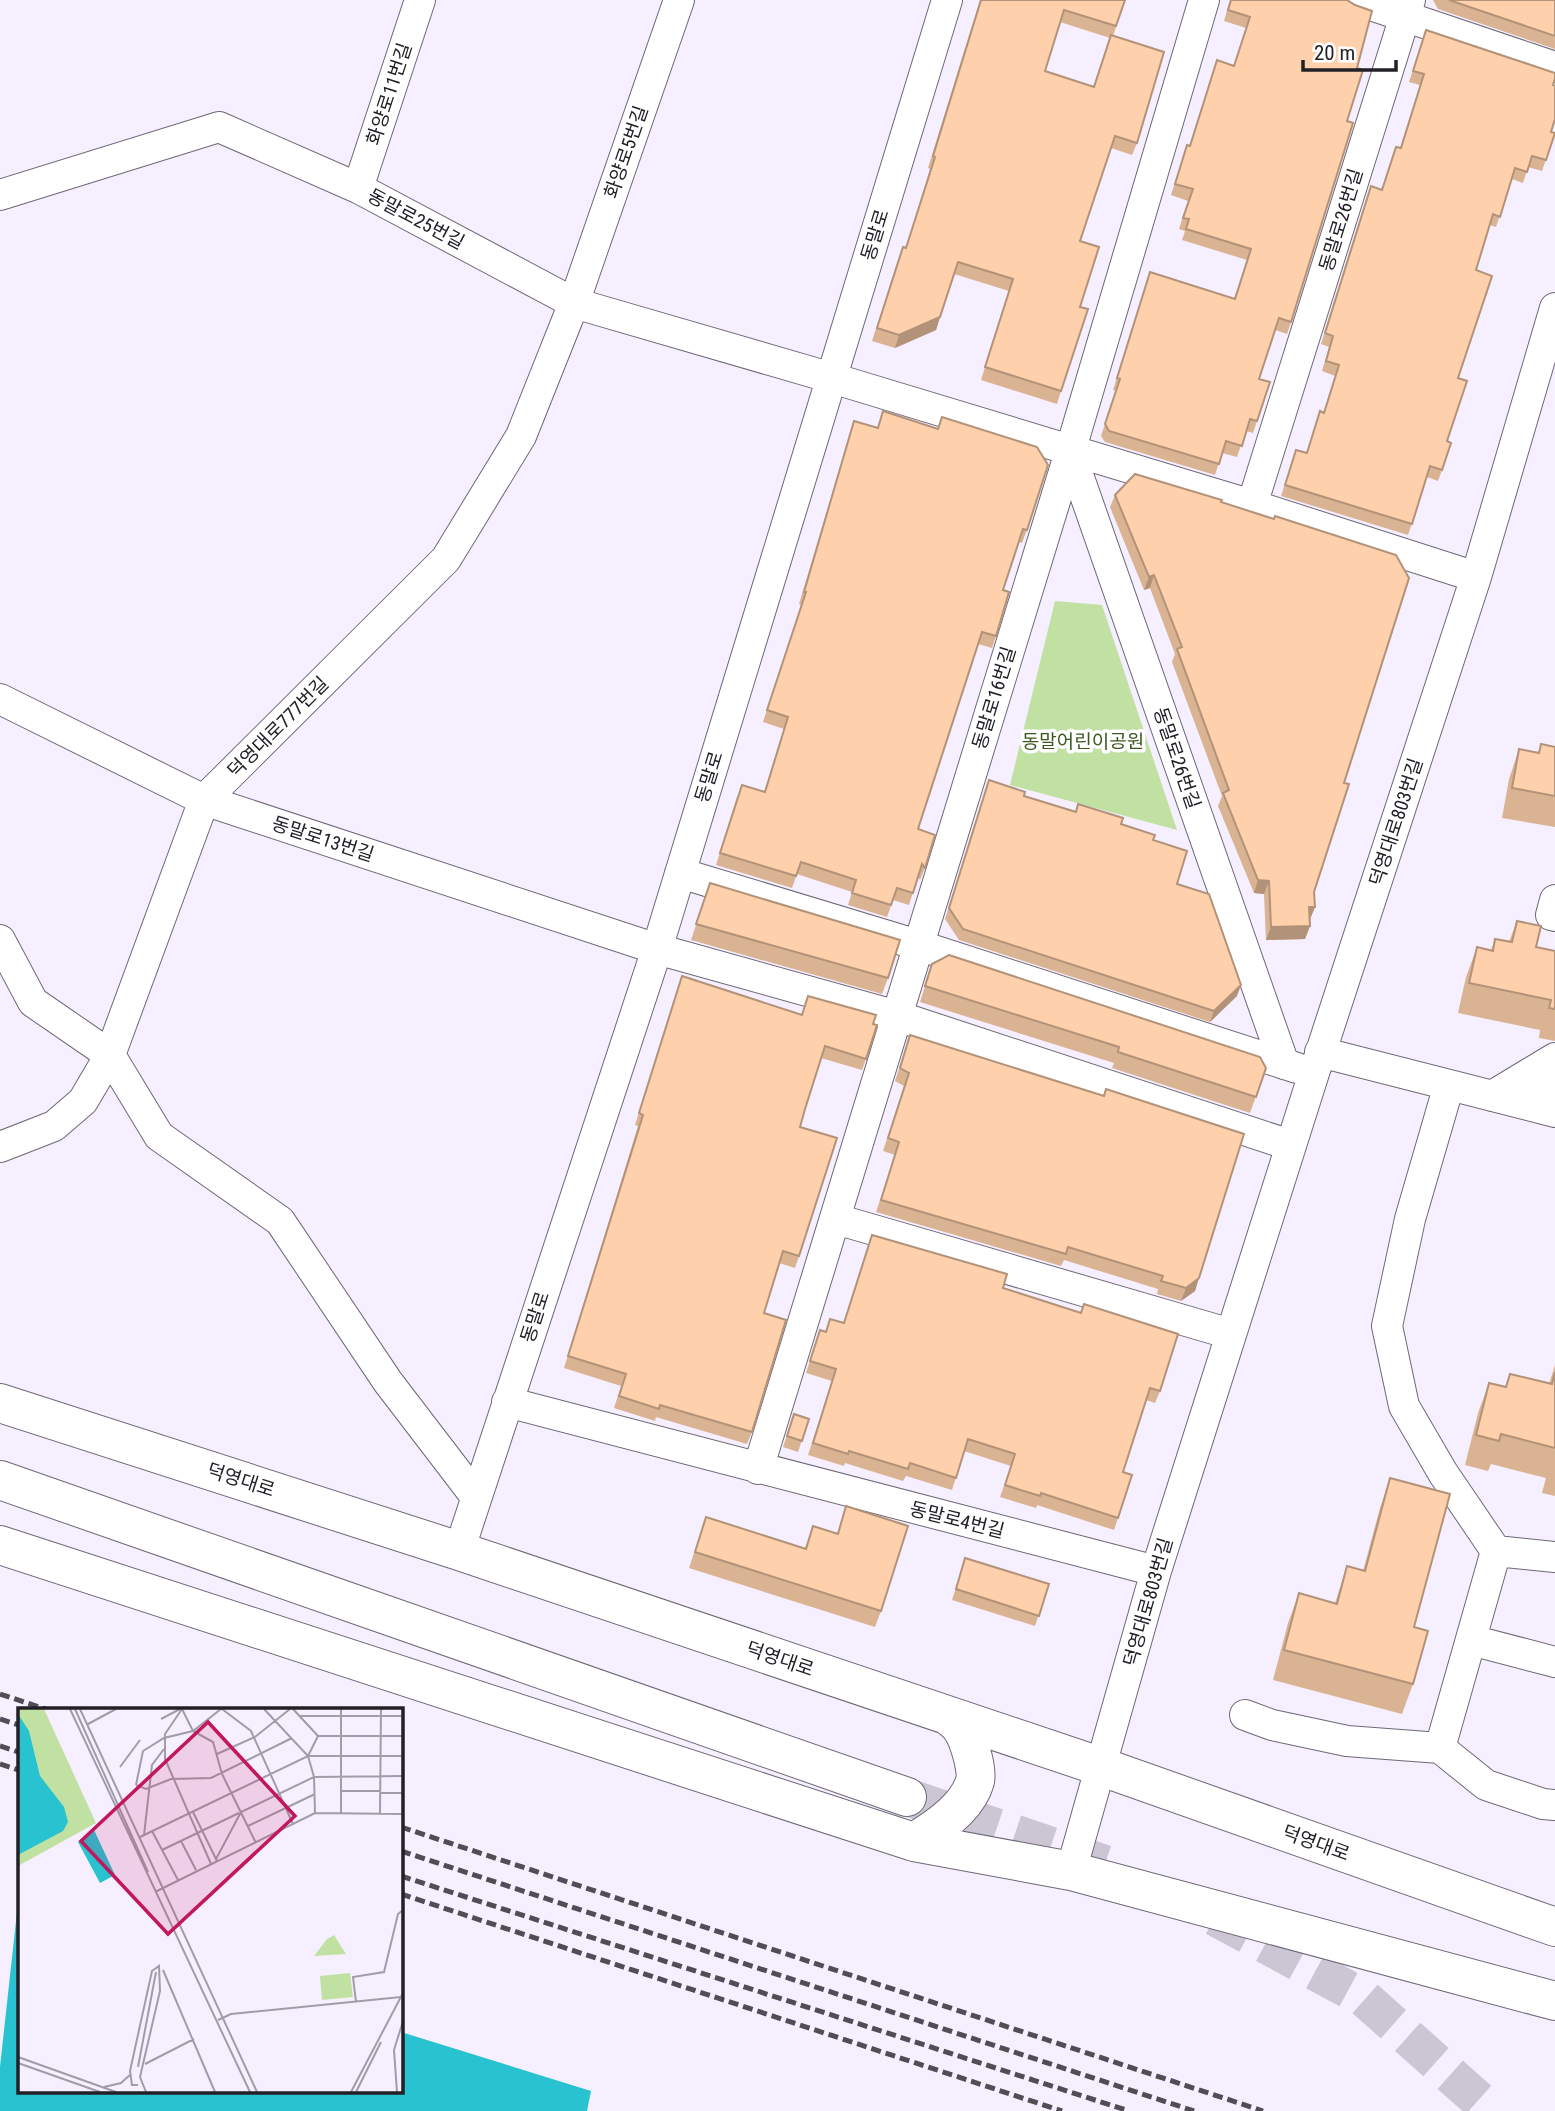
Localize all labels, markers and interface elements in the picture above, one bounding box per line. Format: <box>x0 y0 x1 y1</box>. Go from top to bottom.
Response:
scale bar <box>1303 28 1396 72</box>
street label: 화양로11번길 <box>362 40 416 148</box>
text: 20 m <box>1314 41 1355 65</box>
street label: 화양로5번길 <box>599 103 653 201</box>
street label: 동말로26번길 <box>1314 166 1368 274</box>
street label: 동말로25번길 <box>364 184 468 254</box>
street label: 동말로 <box>856 207 894 263</box>
street label: 동말로16번길 <box>967 644 1021 752</box>
street label: 덕영대로777번길 <box>223 672 333 782</box>
street label: 동말로26번길 <box>1149 704 1205 812</box>
park label: 동말어린이공원 <box>1022 730 1144 753</box>
street label: 동말로 <box>690 749 728 805</box>
street label: 덕영대로803번길 <box>1365 755 1427 889</box>
street label: 동말로13번길 <box>269 812 377 866</box>
street label: 동말로 <box>516 1289 554 1345</box>
street label: 덕영대로 <box>204 1458 278 1502</box>
street label: 동말로4번길 <box>907 1497 1007 1543</box>
street label: 덕영대로803번길 <box>1119 1535 1177 1669</box>
street label: 덕영대로 <box>743 1637 817 1681</box>
inset map <box>18 1708 402 2094</box>
street label: 덕영대로 <box>1279 1820 1353 1866</box>

